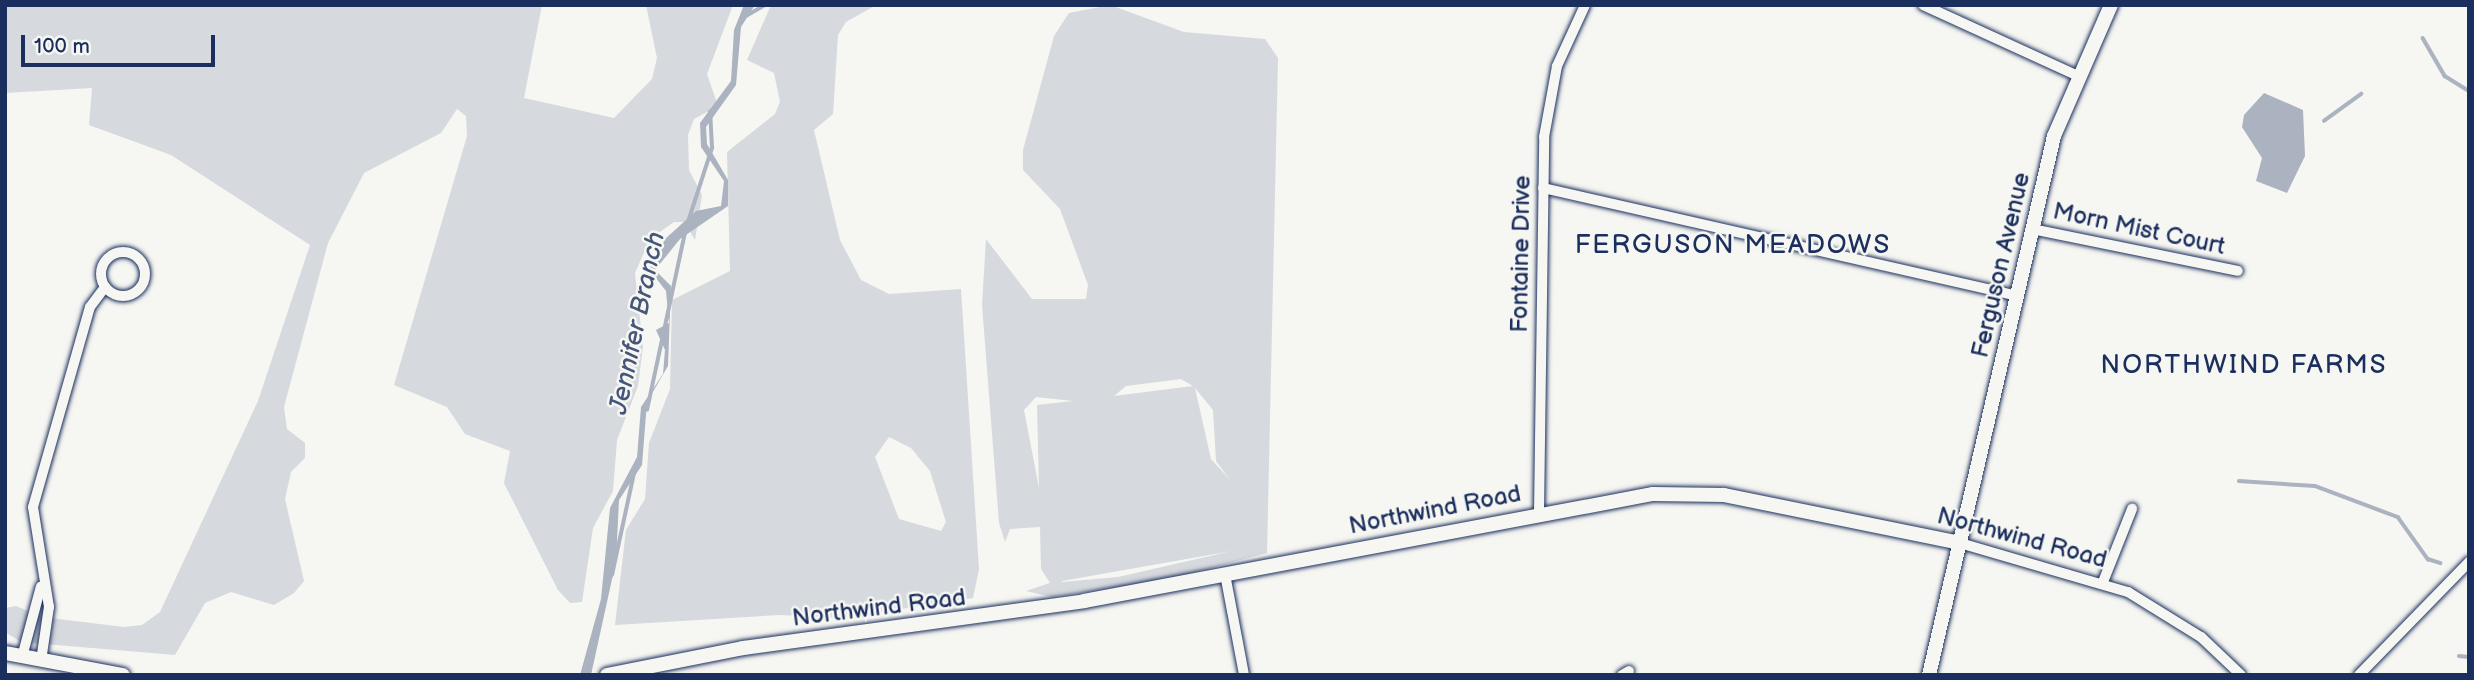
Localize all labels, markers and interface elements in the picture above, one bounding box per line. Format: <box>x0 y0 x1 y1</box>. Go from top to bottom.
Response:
scale bar <box>24 21 219 65</box>
text: 100 m <box>34 34 90 59</box>
street label: Ferguson Avenue <box>1966 170 2036 360</box>
street label: Fontaine Drive <box>1505 175 1537 333</box>
street label: Morn Mist Court <box>2050 197 2228 261</box>
water label: Jennifer Branch <box>603 229 673 417</box>
district label: FERGUSON MEADOWS <box>1577 230 1889 262</box>
district label: NORTHWIND FARMS <box>2102 350 2386 382</box>
street label: Northwind Road <box>1347 479 1523 541</box>
street label: Northwind Road <box>1934 501 2110 575</box>
street label: Northwind Road <box>791 583 967 633</box>

